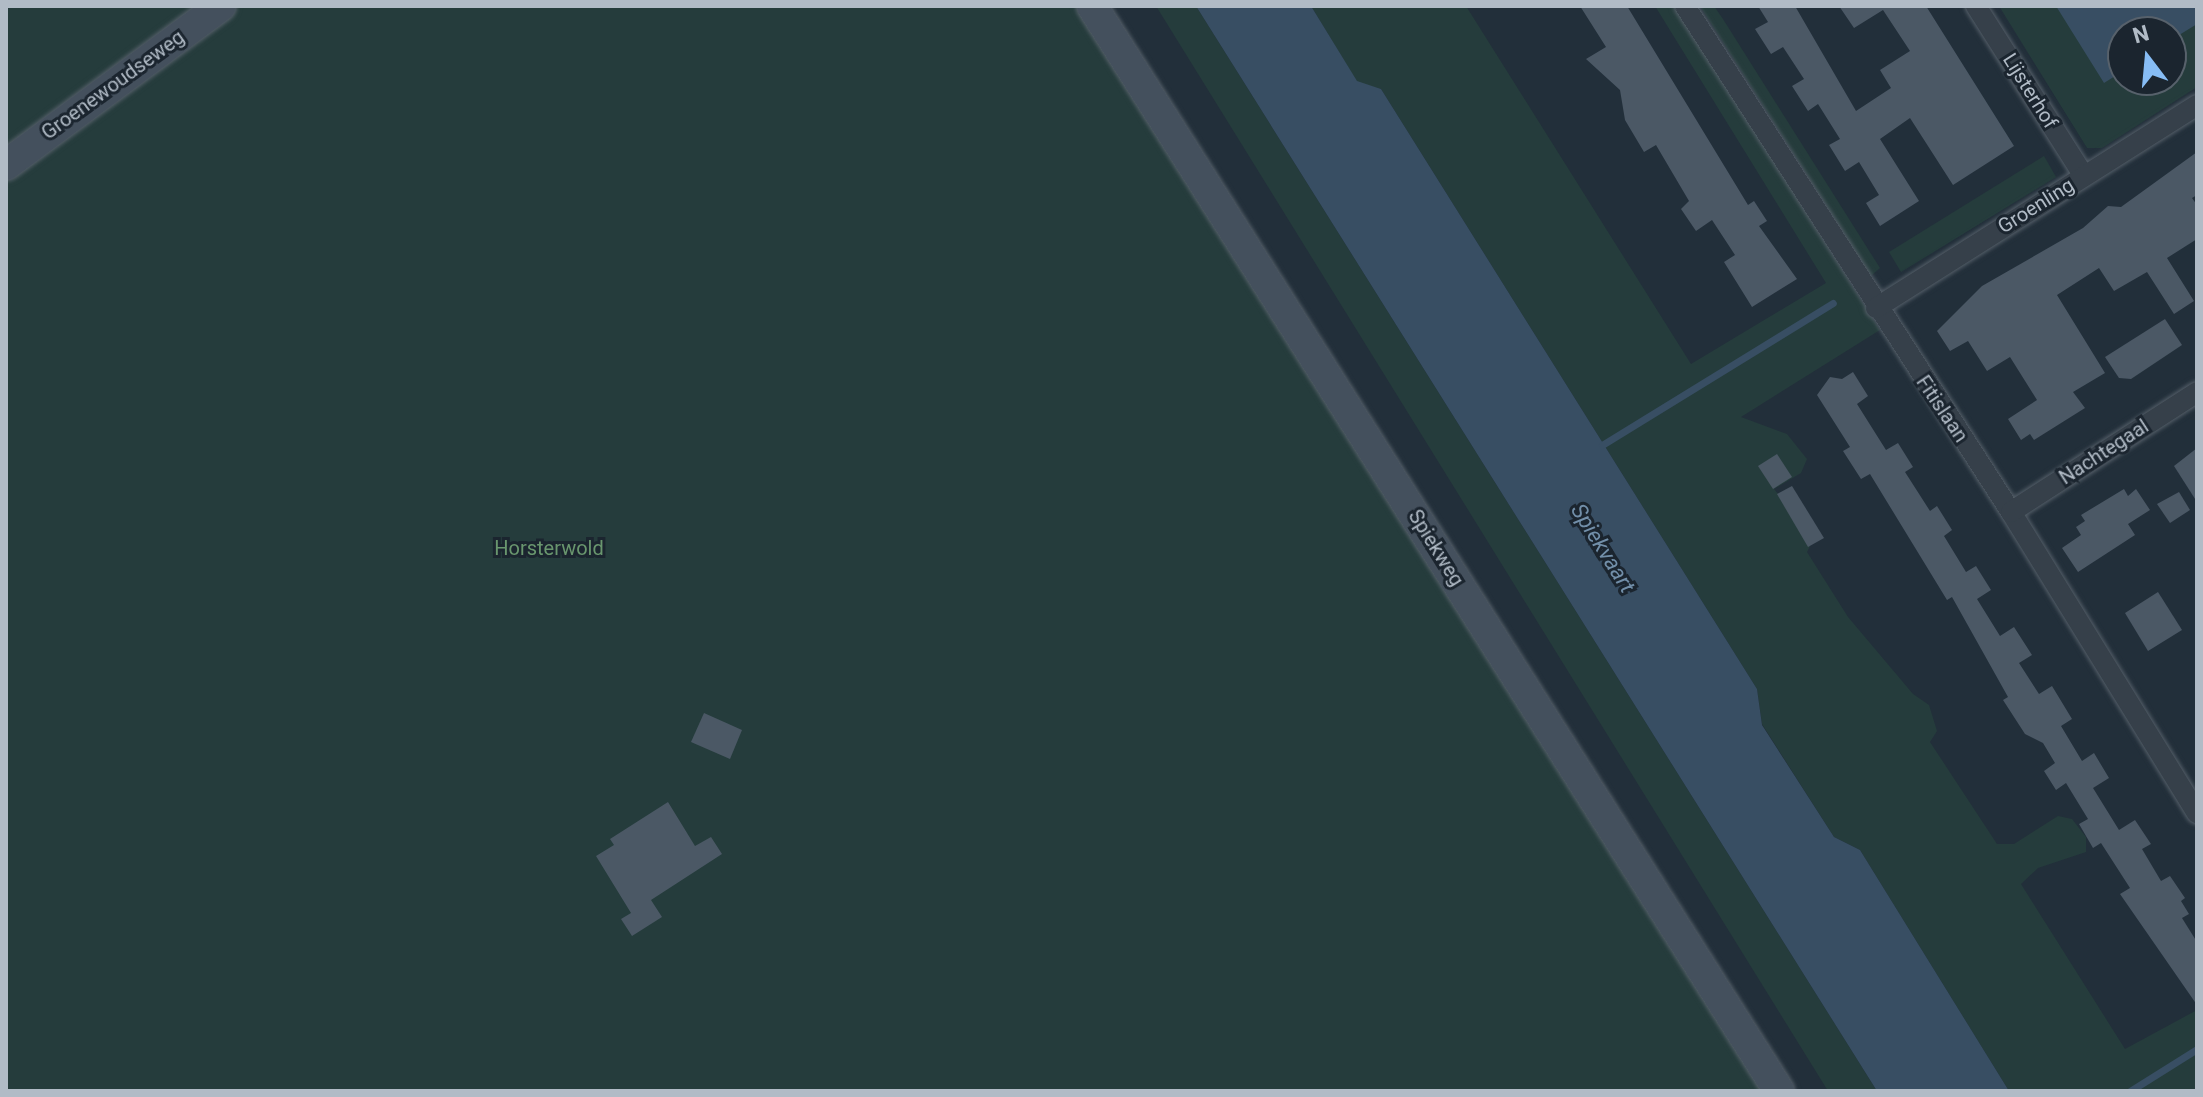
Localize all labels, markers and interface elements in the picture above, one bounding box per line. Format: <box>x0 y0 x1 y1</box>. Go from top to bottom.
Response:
north arrow <box>2107 16 2187 96</box>
text: N <box>2130 20 2152 49</box>
street label: Groenewoudseweg <box>37 25 189 145</box>
street label: Lijsterhof <box>1998 49 2062 133</box>
street label: Groenling <box>1993 173 2079 239</box>
street label: Fitislaan <box>1911 371 1973 447</box>
street label: Nachtegaal <box>2055 414 2153 490</box>
water label: Spiekvaart <box>1565 499 1641 597</box>
street label: Spiekweg <box>1403 505 1469 591</box>
park label: Horsterwold <box>494 536 604 560</box>

